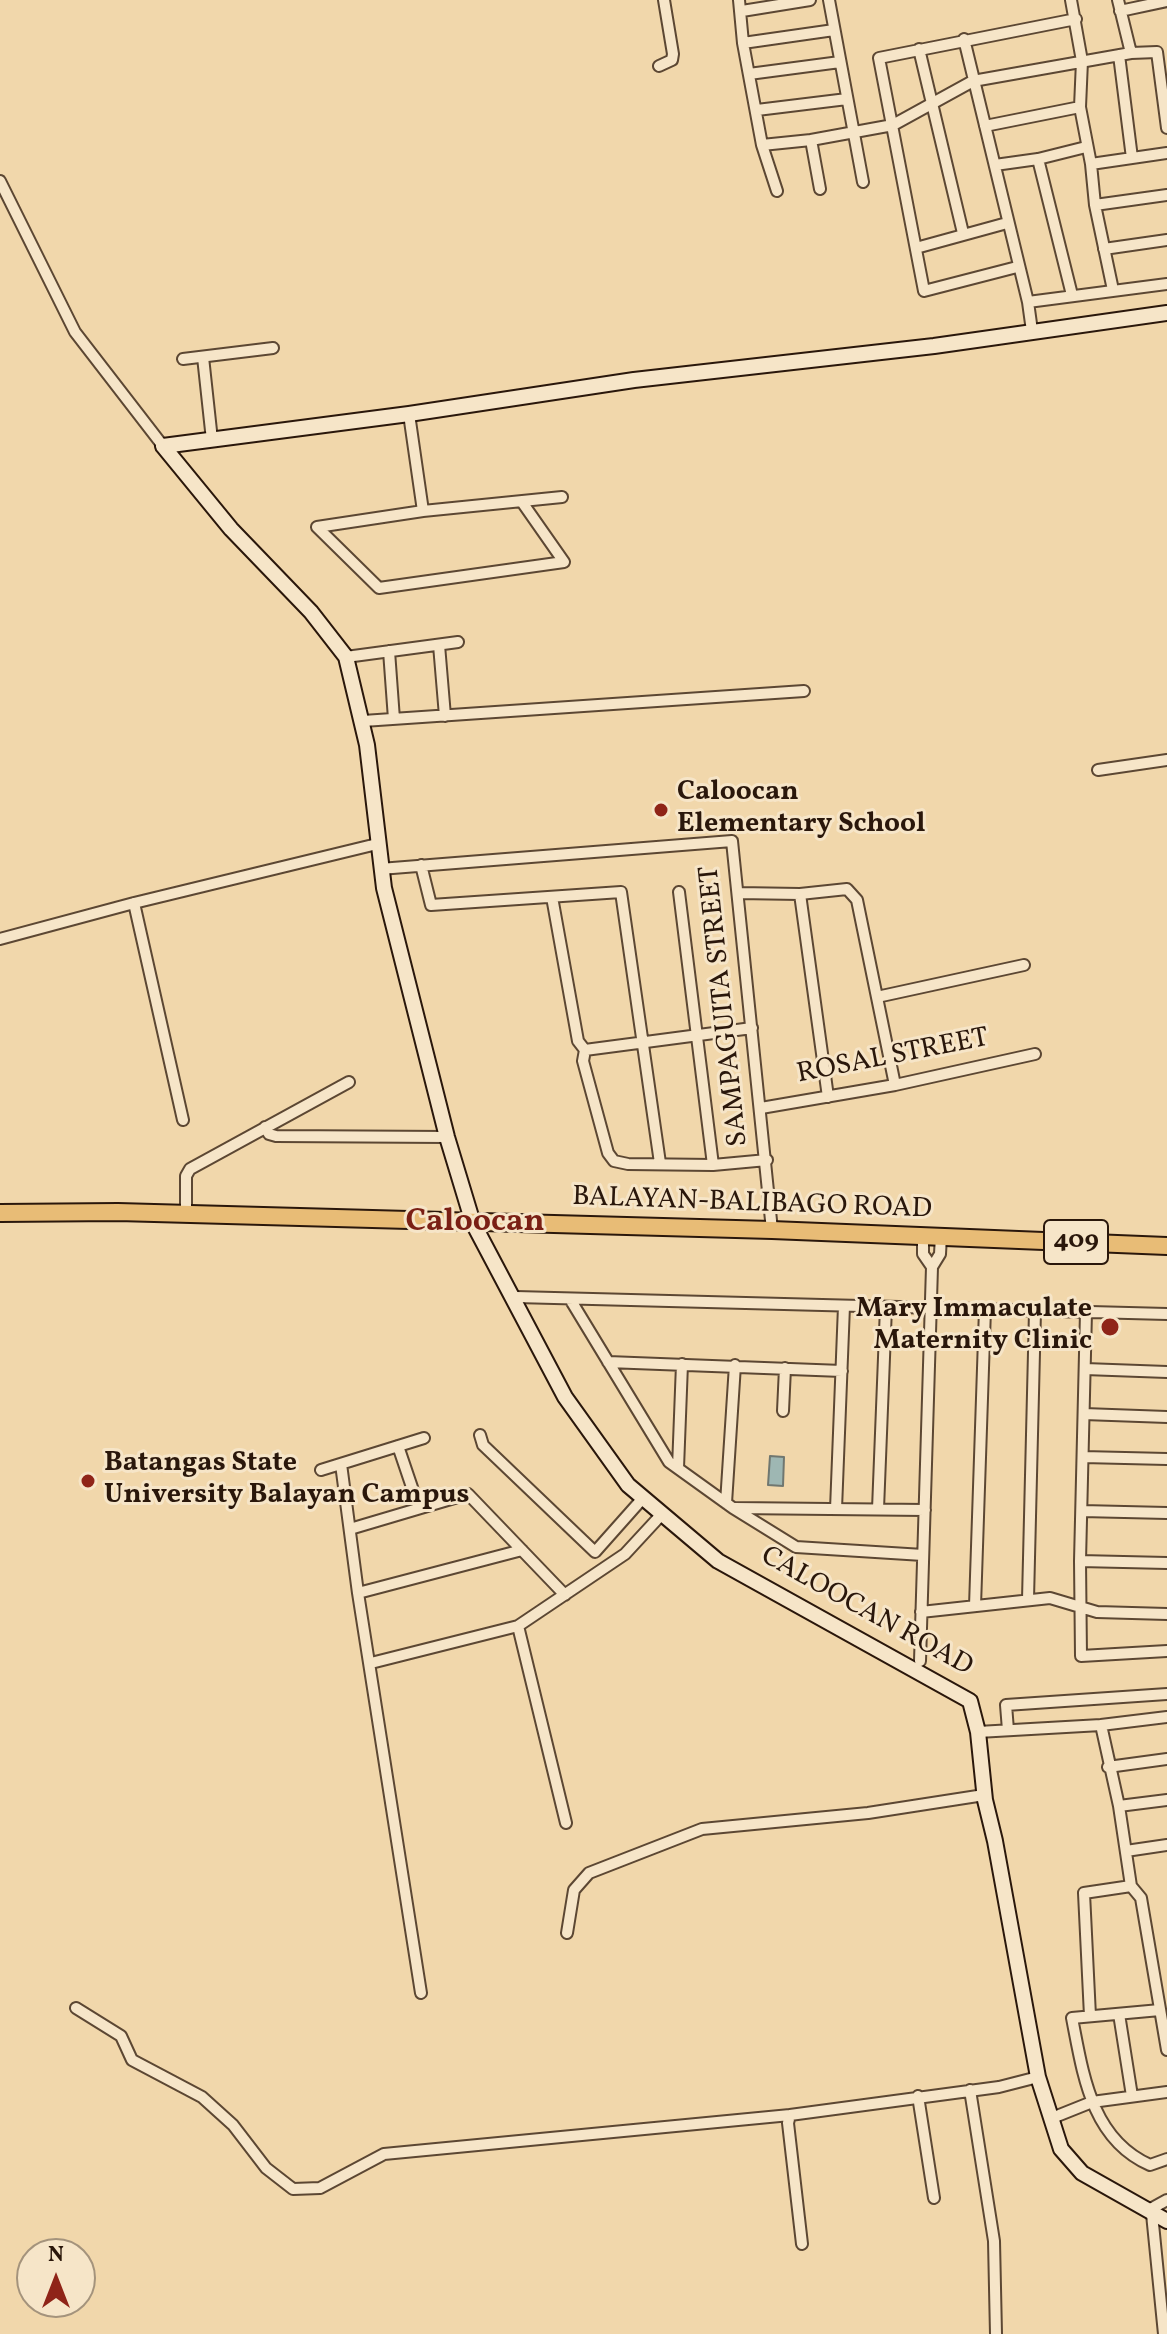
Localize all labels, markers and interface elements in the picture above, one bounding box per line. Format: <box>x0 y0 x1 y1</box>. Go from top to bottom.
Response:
place label: Caloocan Elementary School <box>677 777 926 843</box>
marker: Caloocan Elementary School <box>652 801 670 819</box>
street label: SAMPAGUITA STREET <box>695 864 757 1148</box>
street label: ROSAL STREET <box>794 1023 992 1093</box>
street label: BALAYAN-BALIBAGO ROAD <box>572 1182 932 1228</box>
district label: Caloocan <box>405 1205 545 1243</box>
road number: 409 <box>1044 1220 1108 1264</box>
place label: Mary Immaculate Maternity Clinic <box>856 1294 1092 1360</box>
marker: Mary Immaculate Maternity Clinic <box>1099 1316 1121 1338</box>
place label: Batangas State University Balayan Campus <box>104 1448 470 1514</box>
marker: Batangas State University Balayan Campus <box>79 1472 97 1490</box>
street label: CALOOCAN ROAD <box>754 1541 978 1685</box>
north arrow <box>16 2238 96 2318</box>
text: N <box>48 2240 64 2271</box>

